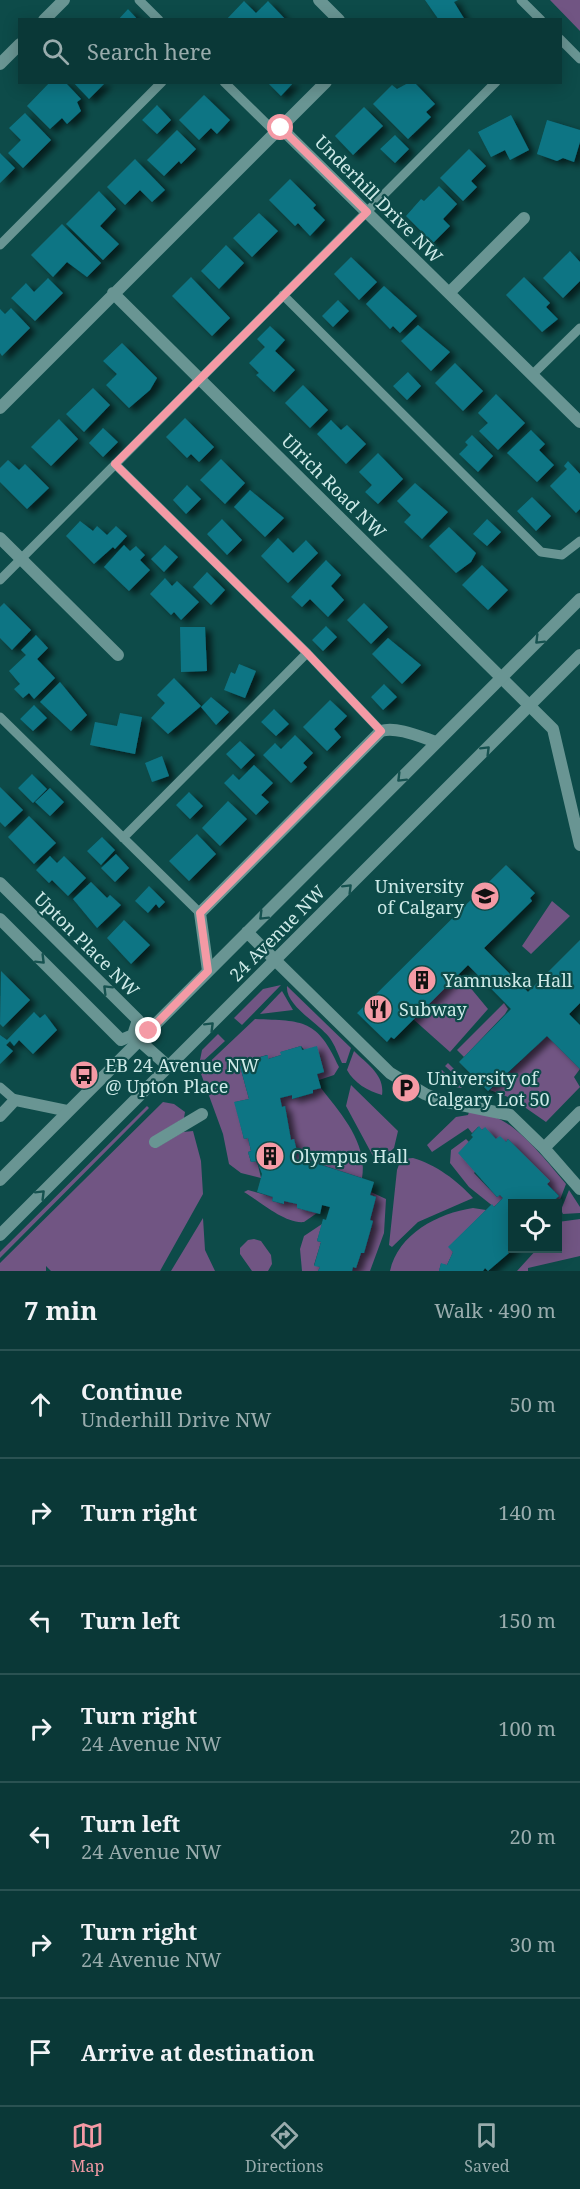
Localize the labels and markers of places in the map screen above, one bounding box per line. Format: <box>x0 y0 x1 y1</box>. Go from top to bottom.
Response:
place label: University of Calgary <box>375 874 465 919</box>
school or university icon: University of Calgary <box>469 880 501 912</box>
building icon: Yamnuska Hall <box>406 964 438 996</box>
place label: Yamnuska Hall <box>442 968 573 992</box>
restaurant icon: Subway <box>362 993 394 1025</box>
place label: Subway <box>399 997 468 1021</box>
place label: EB 24 Avenue NW @ Upton Place <box>105 1053 259 1098</box>
bus stop icon: EB 24 Avenue NW @ Upton Place <box>68 1059 100 1091</box>
place label: University of Calgary Lot 50 <box>427 1066 550 1111</box>
parking icon: University of Calgary Lot 50 <box>390 1072 422 1104</box>
building icon: Olympus Hall <box>254 1140 286 1172</box>
place label: Olympus Hall <box>291 1144 408 1168</box>

